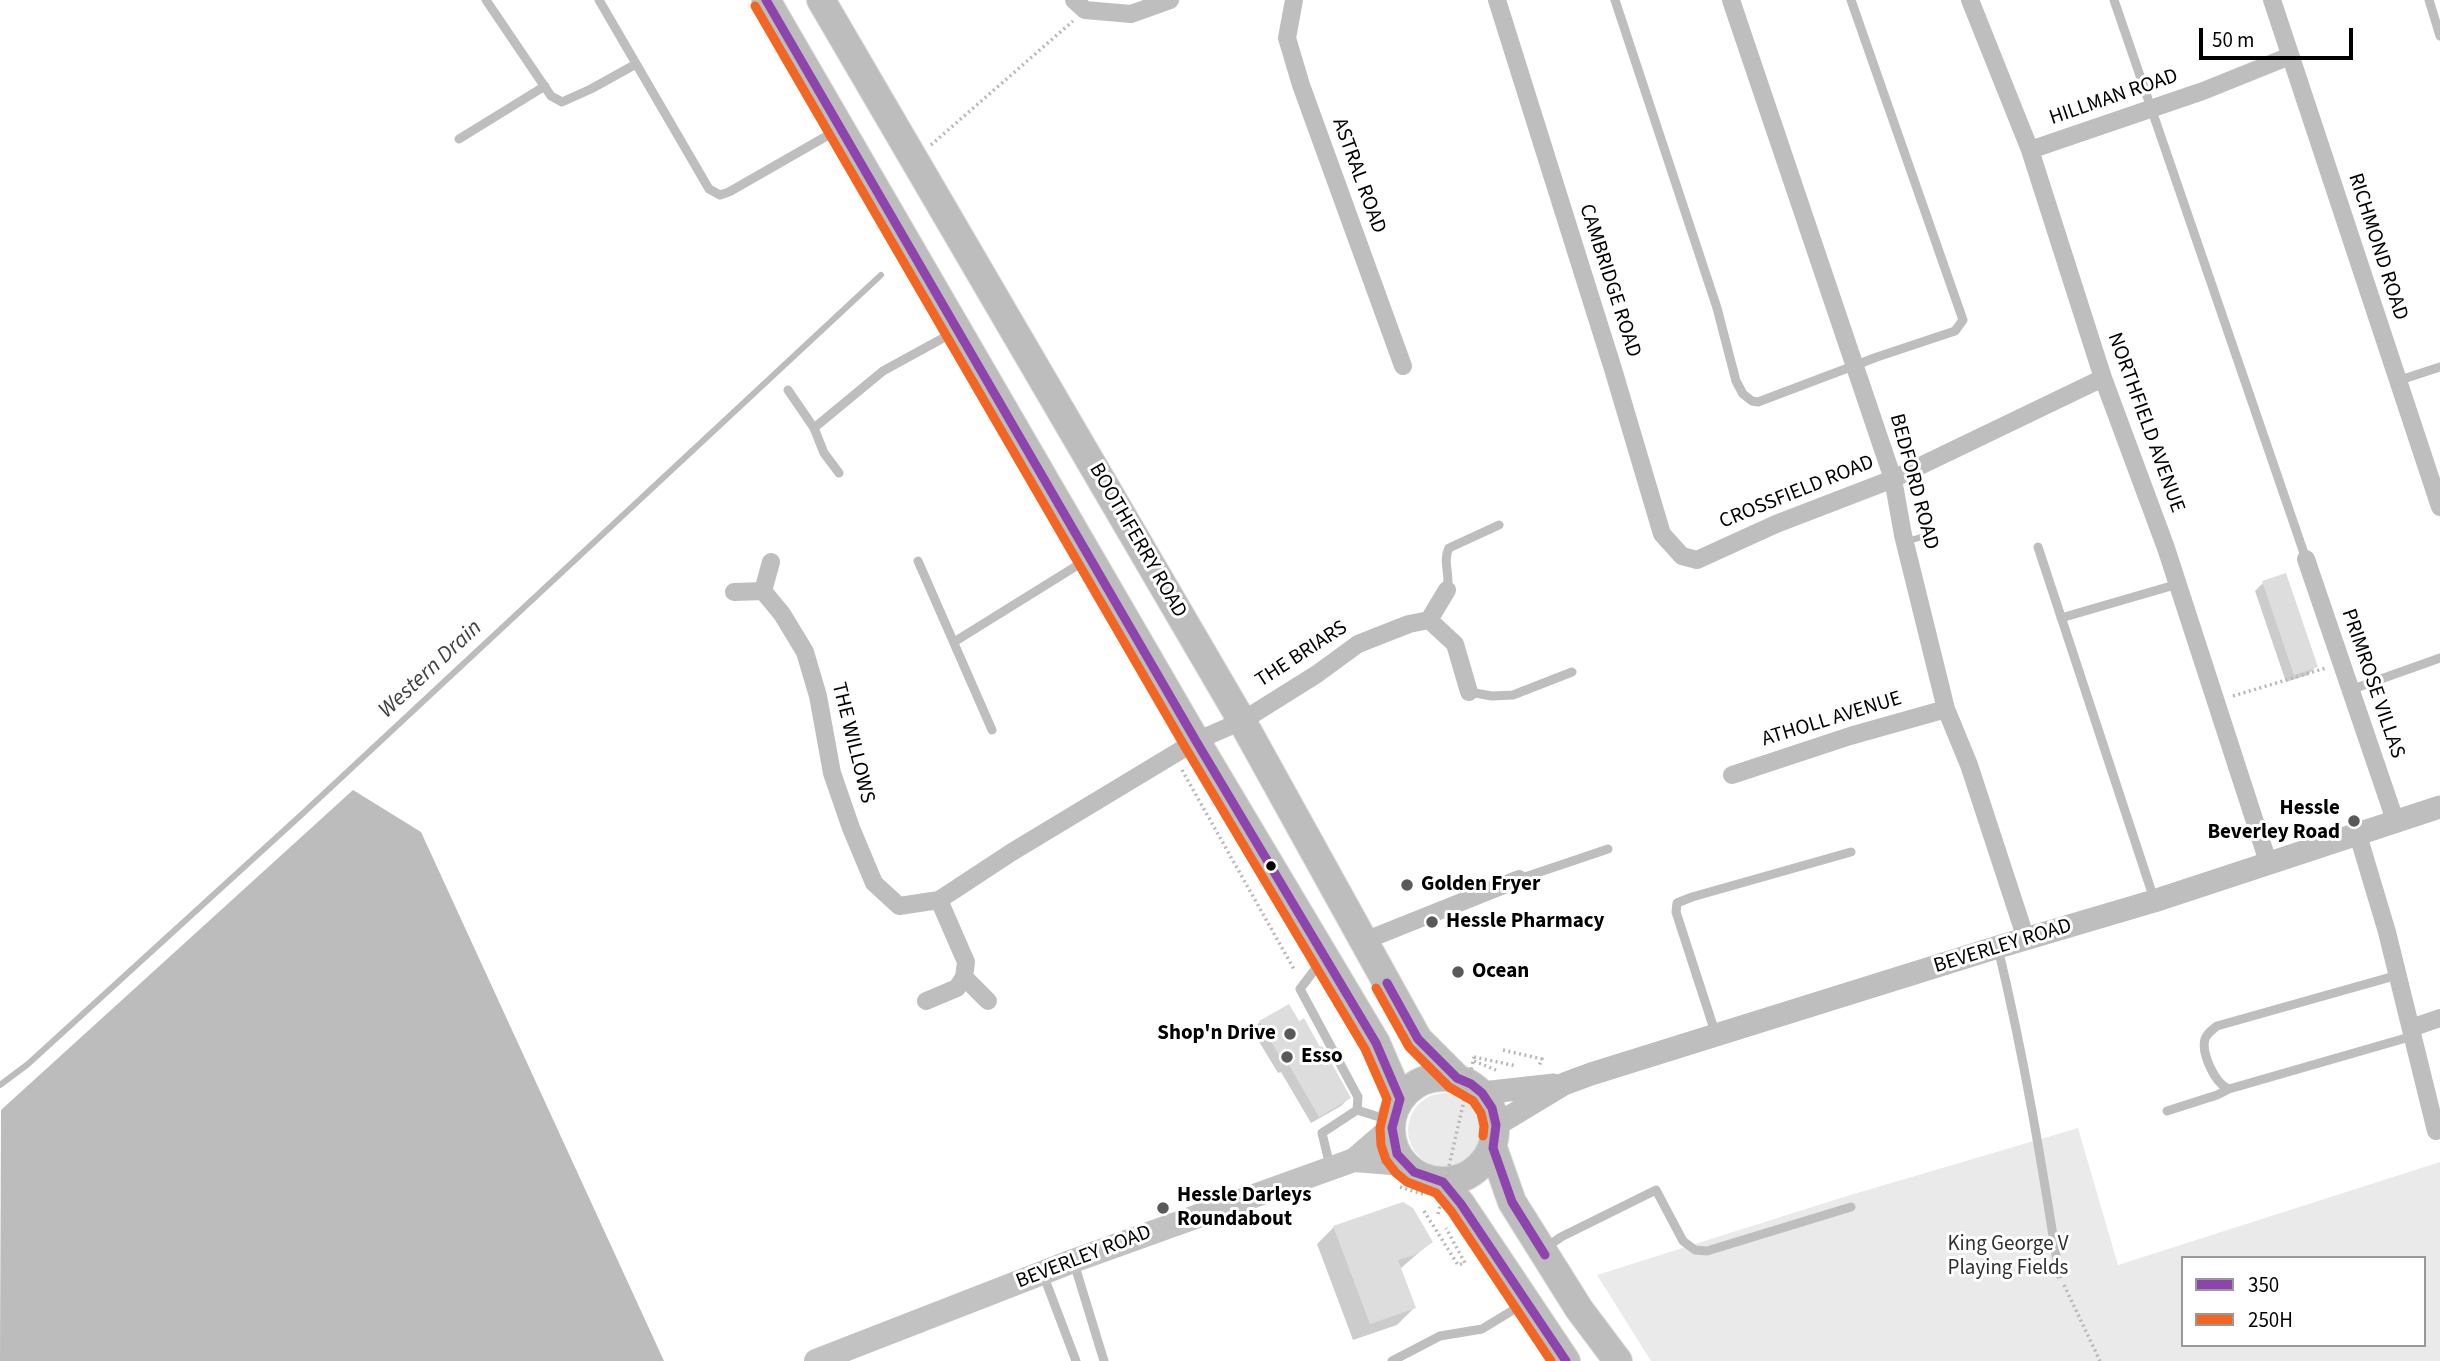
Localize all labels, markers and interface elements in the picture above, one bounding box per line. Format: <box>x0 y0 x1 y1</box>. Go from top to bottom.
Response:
scale bar <box>2202 14 2356 58</box>
text: 50 m <box>2212 25 2254 55</box>
street label: HILLMAN ROAD <box>2047 64 2181 132</box>
street label: ASTRAL ROAD <box>1325 115 1391 237</box>
street label: RICHMOND ROAD <box>2341 170 2413 324</box>
street label: CAMBRIDGE ROAD <box>1572 201 1646 361</box>
street label: NORTHFIELD AVENUE <box>2101 330 2189 516</box>
street label: BEDFORD ROAD <box>1883 411 1943 553</box>
street label: CROSSFIELD ROAD <box>1716 451 1878 535</box>
street label: BOOTHFERRY ROAD <box>1083 459 1191 623</box>
street label: PRIMROSE VILLAS <box>2335 606 2409 762</box>
water label: Western Drain <box>374 615 488 725</box>
street label: THE BRIARS <box>1251 616 1353 694</box>
street label: THE WILLOWS <box>825 680 879 806</box>
street label: ATHOLL AVENUE <box>1759 687 1905 753</box>
place label: Hessle Beverley Road <box>2207 796 2340 846</box>
marker: Hessle Beverley Road <box>2346 813 2362 829</box>
unlabelled marker <box>1264 859 1278 873</box>
place label: Golden Fryer <box>1421 872 1540 898</box>
marker: Golden Fryer <box>1399 877 1415 893</box>
place label: Hessle Pharmacy <box>1446 909 1605 935</box>
marker: Hessle Pharmacy <box>1424 914 1440 930</box>
street label: BEVERLEY ROAD <box>1931 914 2075 980</box>
place label: Ocean <box>1472 959 1529 985</box>
marker: Ocean <box>1450 964 1466 980</box>
place label: Shop'n Drive <box>1157 1021 1276 1047</box>
marker: Shop'n Drive <box>1282 1026 1298 1042</box>
place label: Esso <box>1301 1044 1343 1070</box>
marker: Esso <box>1279 1049 1295 1065</box>
place label: Hessle Darleys Roundabout <box>1177 1183 1311 1233</box>
marker: Hessle Darleys Roundabout <box>1155 1200 1171 1216</box>
street label: BEVERLEY ROAD <box>1013 1221 1155 1295</box>
park label: King George V Playing Fields <box>1947 1232 2069 1282</box>
legend <box>2181 1256 2426 1347</box>
text: 350 <box>2248 1270 2279 1300</box>
text: 250H <box>2248 1305 2293 1335</box>

